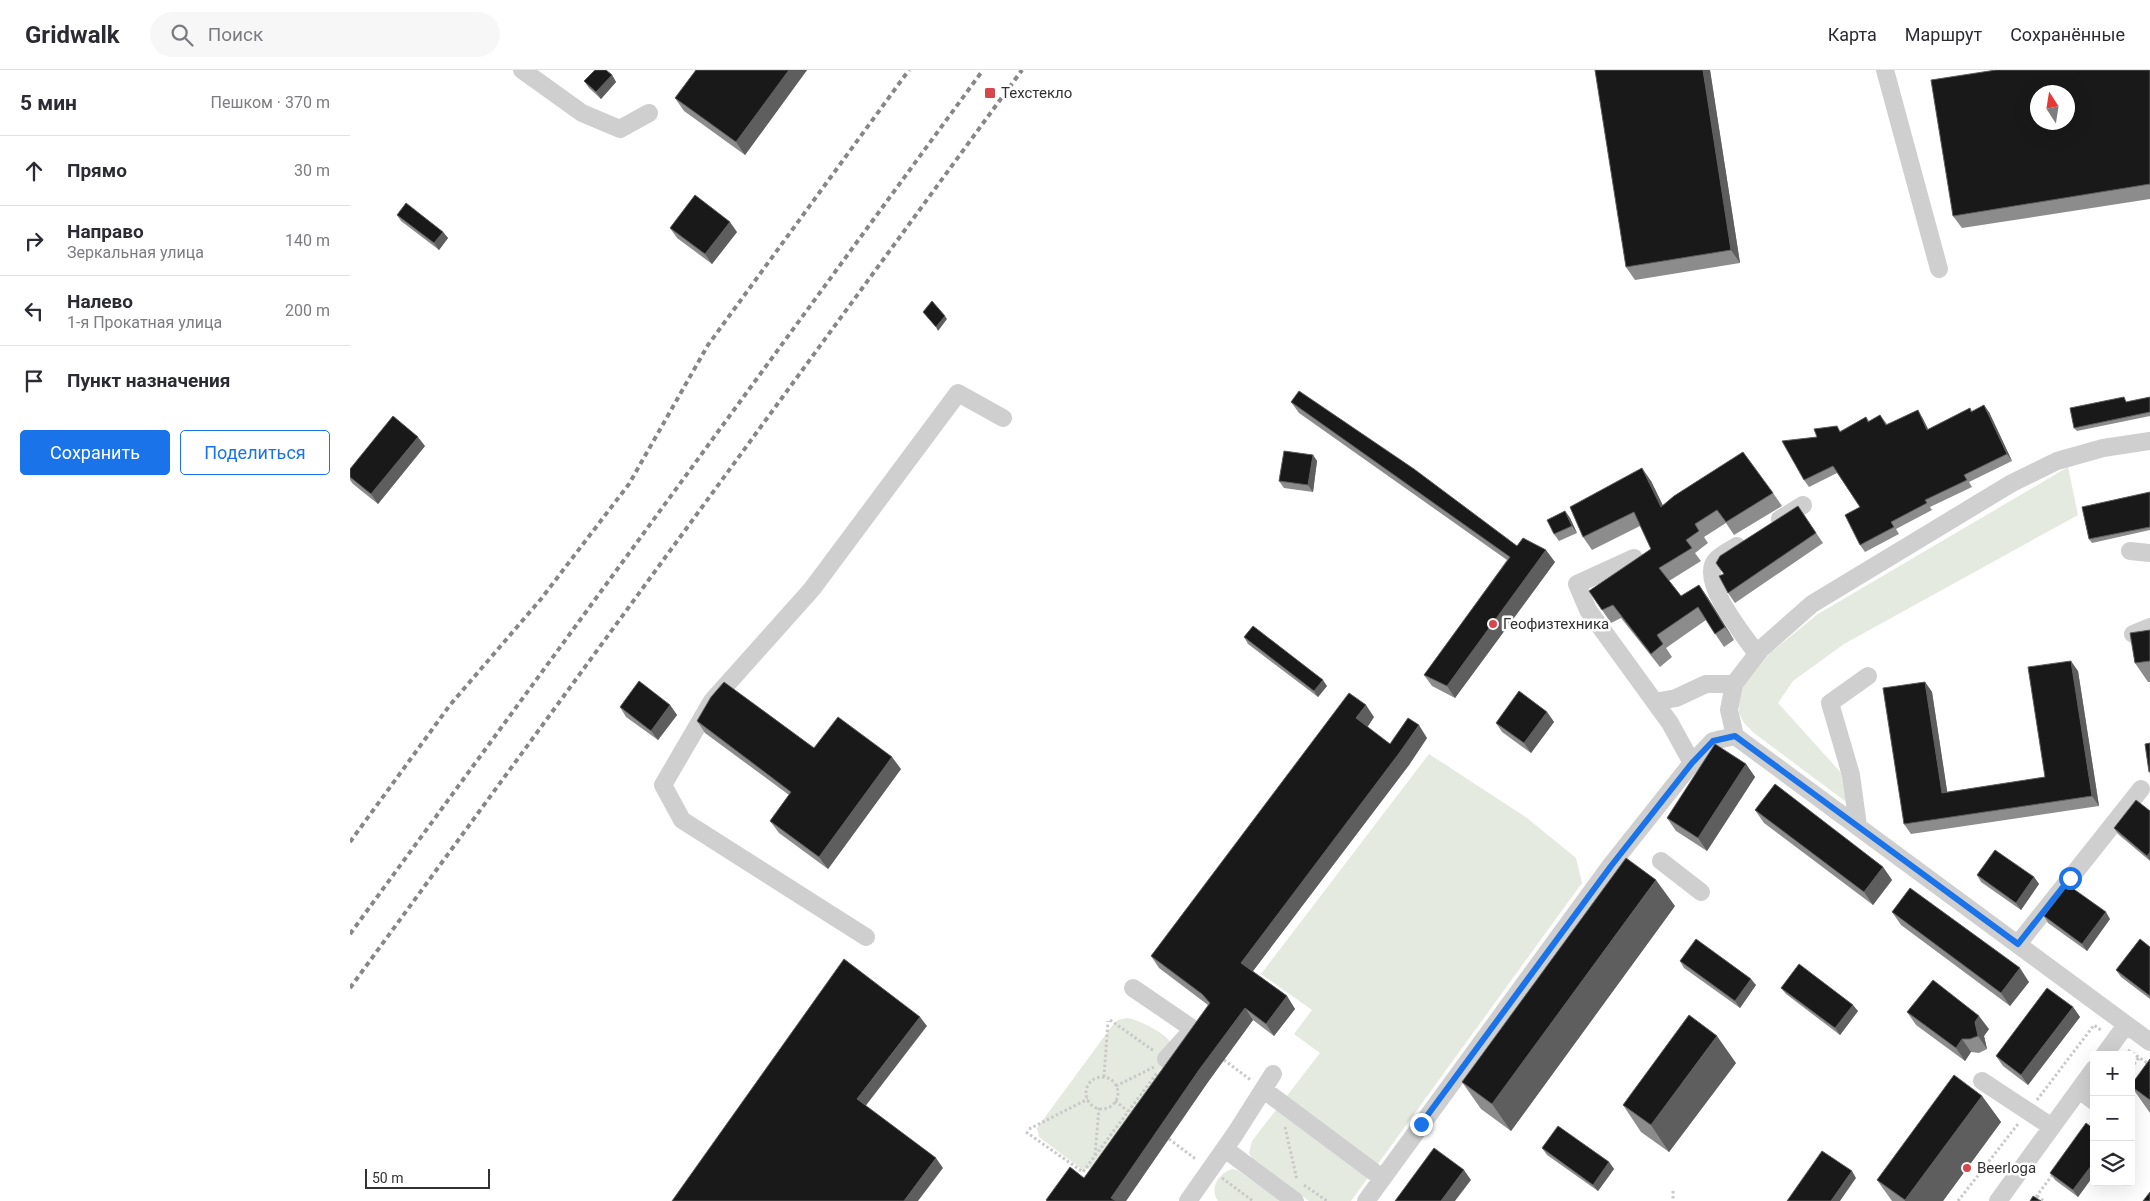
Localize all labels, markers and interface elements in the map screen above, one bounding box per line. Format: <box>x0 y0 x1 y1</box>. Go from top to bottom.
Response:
search box <box>150 12 500 57</box>
text: Gridwalk <box>25 21 120 49</box>
icon: search <box>168 21 196 49</box>
text: Поиск <box>208 23 263 46</box>
text: Карта <box>1828 24 1877 45</box>
text: Маршрут <box>1905 24 1982 45</box>
text: Сохранённые <box>2010 24 2125 45</box>
place label: Техстекло <box>1001 84 1072 102</box>
north arrow <box>2030 85 2075 130</box>
marker: Техстекло <box>983 86 997 100</box>
text: 5 мин <box>20 91 77 115</box>
text: Пешком · 370 m <box>211 93 330 112</box>
icon: ahead <box>20 157 48 185</box>
text: Прямо <box>67 159 127 182</box>
text: 30 m <box>294 161 330 180</box>
text: Направо <box>67 220 144 243</box>
icon: right <box>20 227 48 255</box>
text: 140 m <box>285 231 330 250</box>
text: Зеркальная улица <box>67 243 204 262</box>
text: Налево <box>67 290 133 313</box>
icon: left <box>20 297 48 325</box>
text: 200 m <box>285 301 330 320</box>
text: 1-я Прокатная улица <box>67 313 222 332</box>
icon: arrive <box>20 367 48 395</box>
text: Пункт назначения <box>67 369 230 392</box>
button: Сохранить <box>20 430 170 475</box>
button: Поделиться <box>180 430 330 475</box>
place label: Геофизтехника <box>1503 615 1609 633</box>
marker: Геофизтехника <box>1487 618 1499 630</box>
route start <box>2059 867 2082 890</box>
map controls <box>2090 1051 2135 1186</box>
button: + <box>2090 1051 2135 1096</box>
button: − <box>2090 1096 2135 1141</box>
route end <box>1410 1113 1433 1136</box>
button: layers <box>2090 1141 2135 1186</box>
place label: Beerloga <box>1977 1159 2036 1177</box>
marker: Beerloga <box>1961 1162 1973 1174</box>
scale bar <box>365 1166 490 1189</box>
text: 50 m <box>372 1170 404 1186</box>

